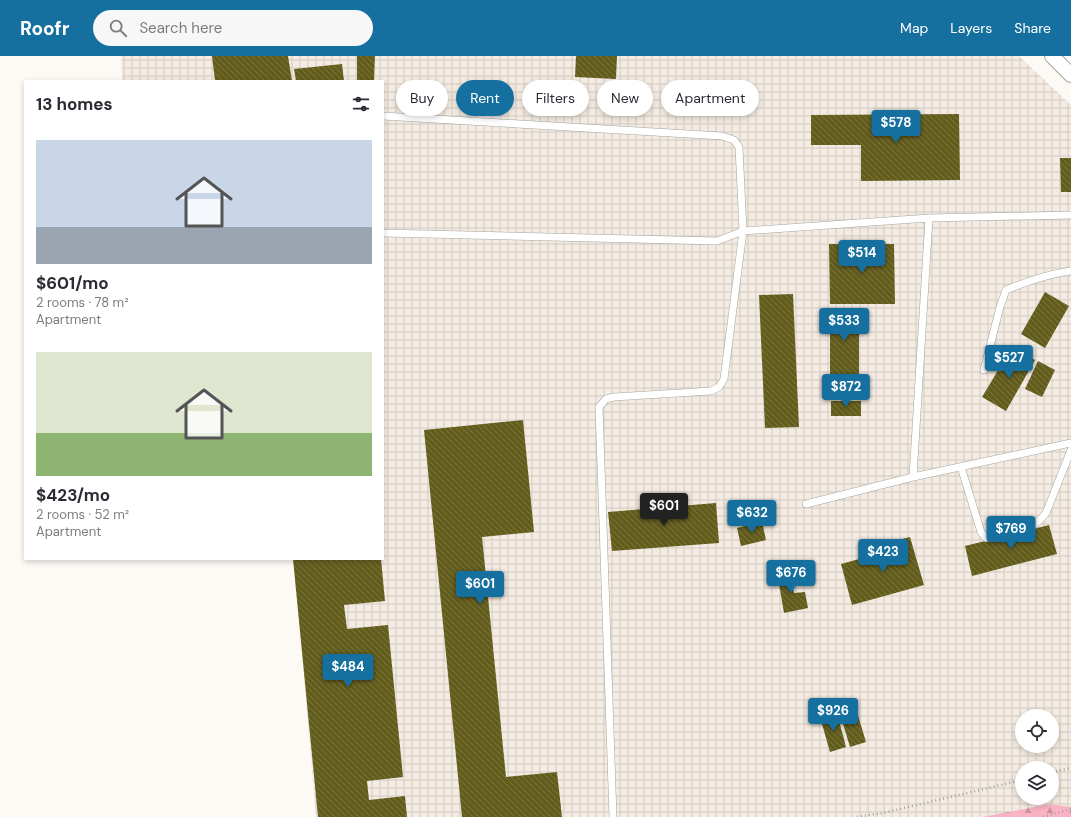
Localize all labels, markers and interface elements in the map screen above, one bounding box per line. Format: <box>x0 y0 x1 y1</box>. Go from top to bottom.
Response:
search box <box>93 10 373 46</box>
text: Roofr <box>20 16 69 41</box>
icon: search <box>107 17 129 39</box>
text: Search here <box>139 18 222 38</box>
text: Map <box>900 19 928 37</box>
text: Layers <box>950 19 992 37</box>
text: Share <box>1014 19 1051 37</box>
chip: Buy <box>396 80 448 116</box>
chip: Rent <box>456 80 514 116</box>
chip: Filters <box>522 80 589 116</box>
chip: New <box>597 80 653 116</box>
chip: Apartment <box>661 80 759 116</box>
text: 13 homes <box>36 93 113 115</box>
icon: filters <box>350 93 372 115</box>
pin: $578 <box>872 110 920 144</box>
text: $578 <box>881 114 911 131</box>
icon: home <box>168 166 240 238</box>
pin: $514 <box>838 240 886 274</box>
text: $514 <box>847 244 877 261</box>
text: $601/mo <box>36 272 109 294</box>
text: 2 rooms · 78 m² <box>36 294 128 311</box>
pin: $533 <box>820 308 868 342</box>
text: Apartment <box>36 311 101 328</box>
text: $533 <box>828 312 860 329</box>
pin: $527 <box>985 345 1033 379</box>
text: $527 <box>994 349 1024 366</box>
pin: $872 <box>822 374 870 408</box>
icon: home <box>168 378 240 450</box>
text: $872 <box>831 378 861 395</box>
text: $423/mo <box>36 484 110 506</box>
pin: $601 <box>640 493 688 527</box>
text: $601 <box>649 497 679 514</box>
pin: $632 <box>728 500 776 534</box>
text: $632 <box>736 504 768 521</box>
text: 2 rooms · 52 m² <box>36 506 129 523</box>
pin: $769 <box>987 516 1035 550</box>
text: $769 <box>996 520 1026 537</box>
text: Apartment <box>36 523 101 540</box>
pin: $423 <box>859 539 907 573</box>
text: $423 <box>867 543 899 560</box>
pin: $676 <box>767 560 815 594</box>
text: $676 <box>775 564 807 581</box>
pin: $601 <box>456 571 504 605</box>
text: $601 <box>465 575 495 592</box>
pin: $484 <box>324 654 372 688</box>
text: $484 <box>332 658 364 675</box>
pin: $926 <box>809 698 857 732</box>
text: $926 <box>817 702 849 719</box>
map controls <box>1015 709 1059 805</box>
button: locate <box>1015 709 1059 753</box>
button: layers <box>1015 761 1059 805</box>

